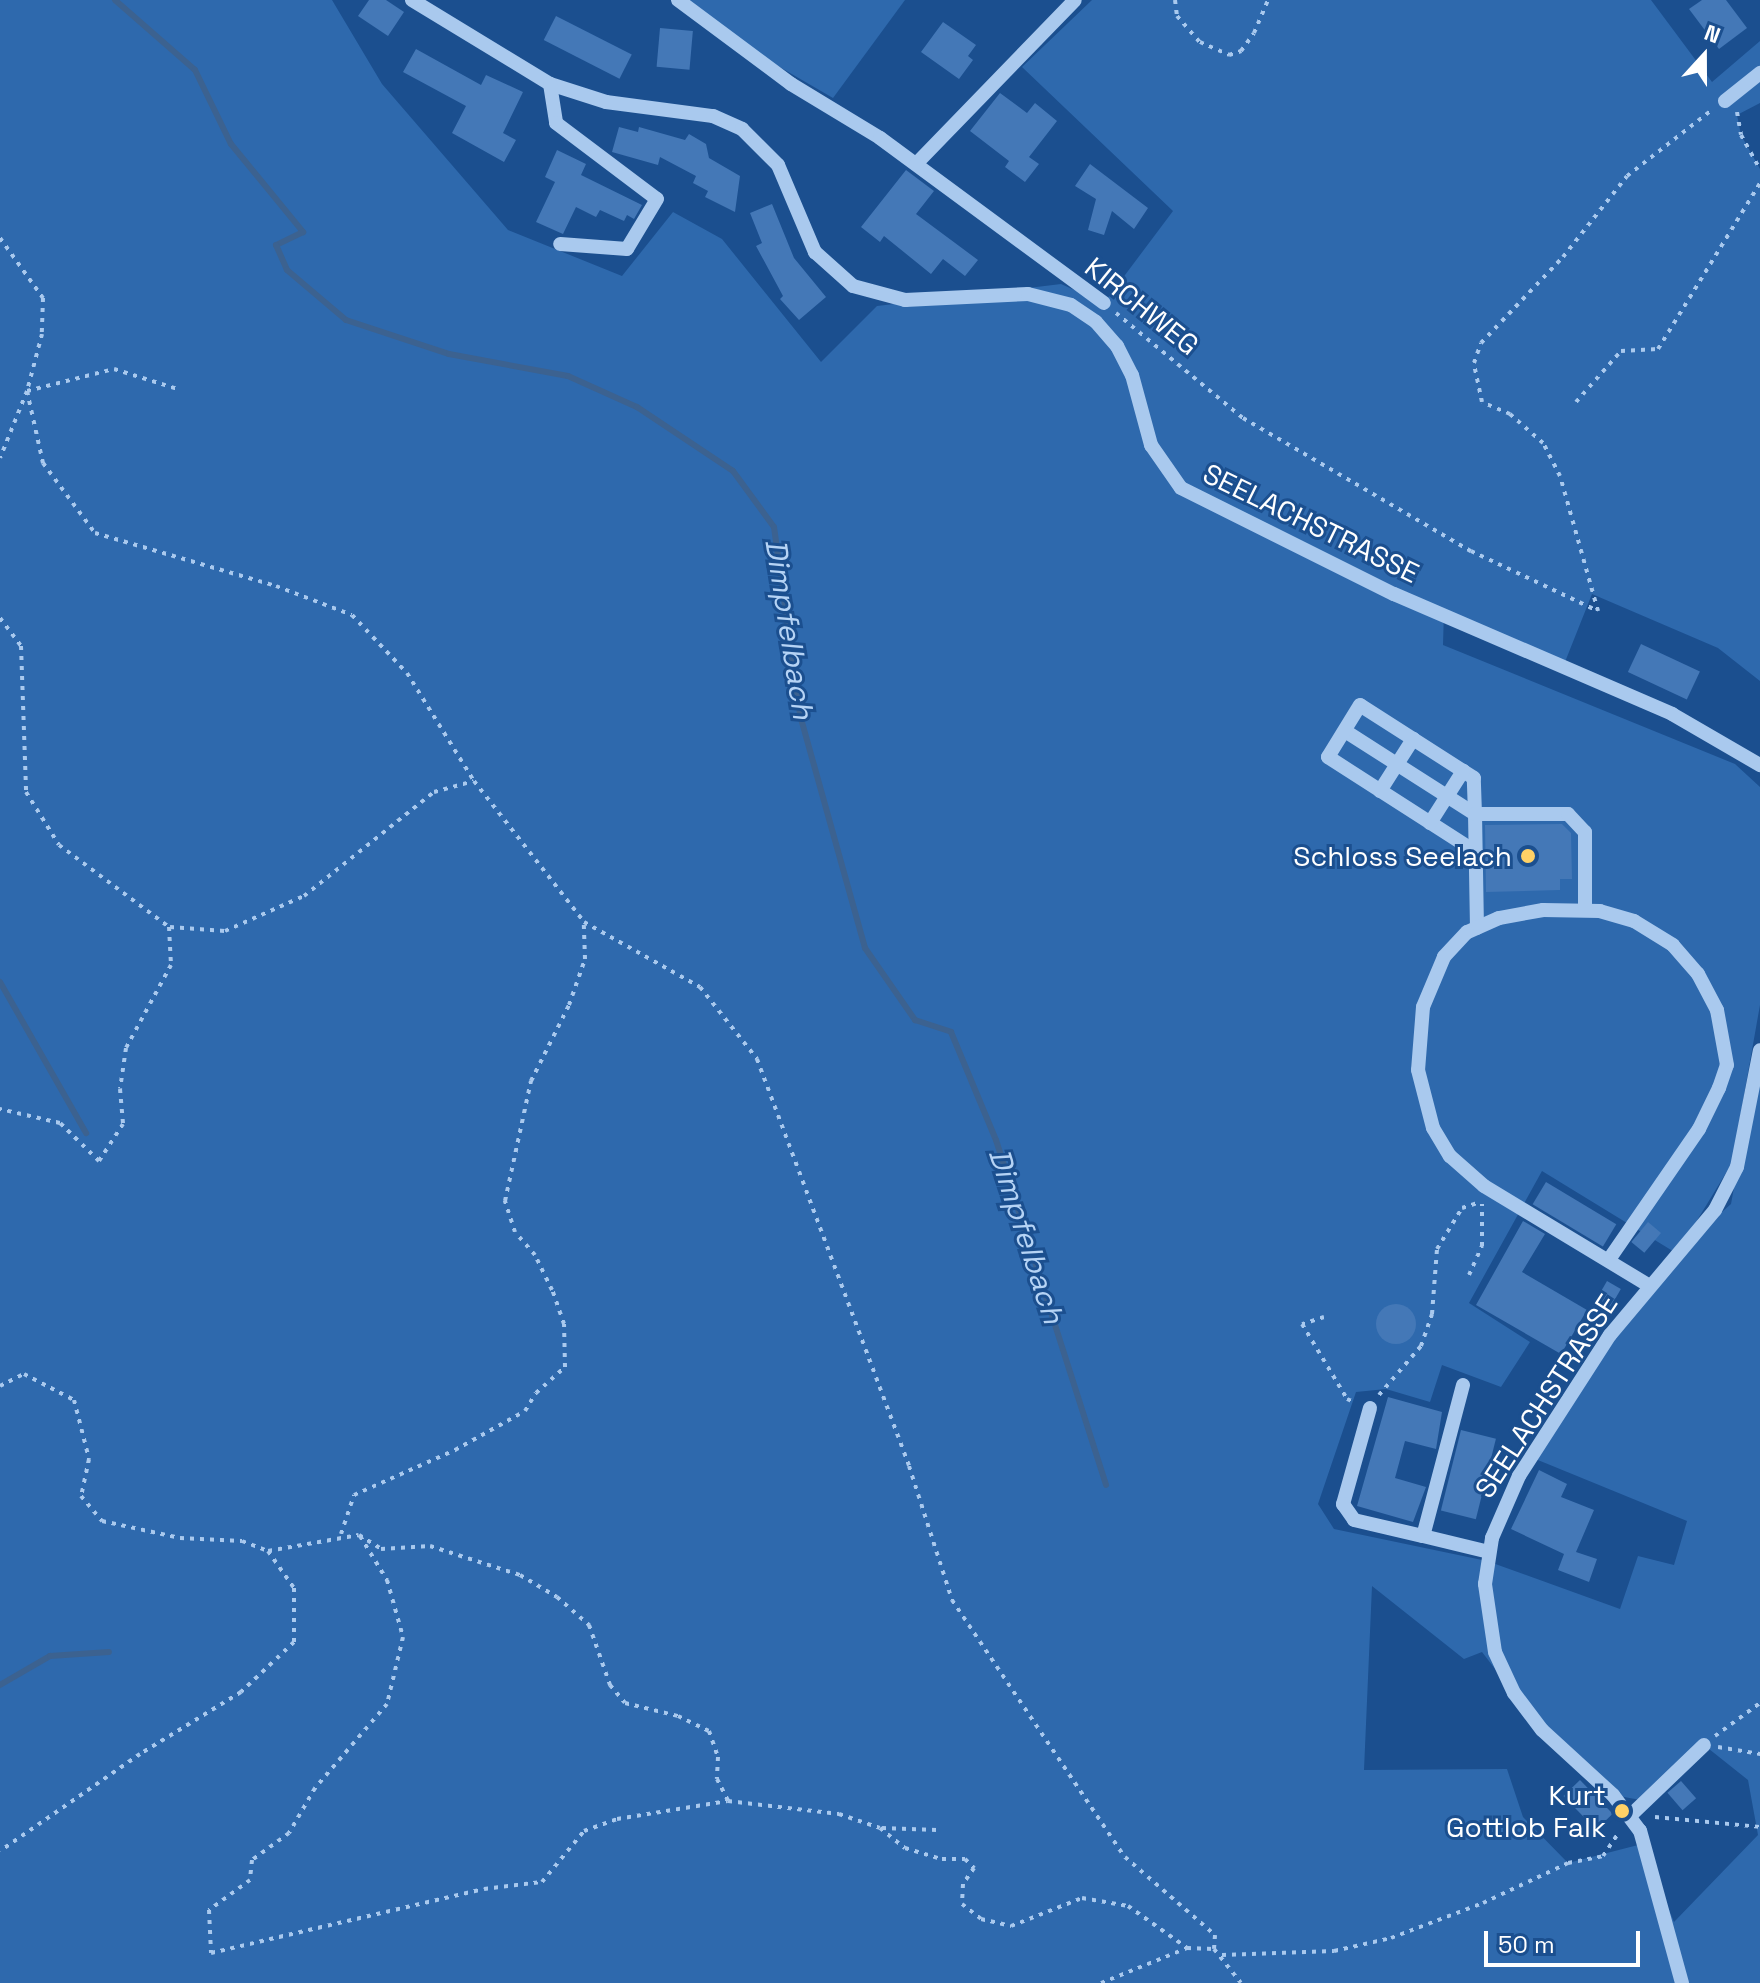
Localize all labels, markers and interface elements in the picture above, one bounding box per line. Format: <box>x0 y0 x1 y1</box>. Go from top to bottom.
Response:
north arrow <box>1664 16 1744 96</box>
text: N <box>1701 18 1725 49</box>
street label: KIRCHWEG <box>1078 250 1206 362</box>
street label: SEELACHSTRASSE <box>1198 456 1424 590</box>
water label: Dimpfelbach <box>757 536 821 722</box>
place label: Schloss Seelach <box>1293 839 1512 873</box>
marker: Schloss Seelach <box>1519 847 1537 865</box>
water label: Dimpfelbach <box>981 1144 1071 1328</box>
street label: SEELACHSTRASSE <box>1468 1288 1624 1504</box>
place label: Kurt Gottlob Falk <box>1446 1778 1606 1844</box>
marker: Kurt Gottlob Falk <box>1613 1802 1631 1820</box>
scale bar <box>1488 1915 1644 1965</box>
text: 50 m <box>1498 1929 1555 1960</box>

